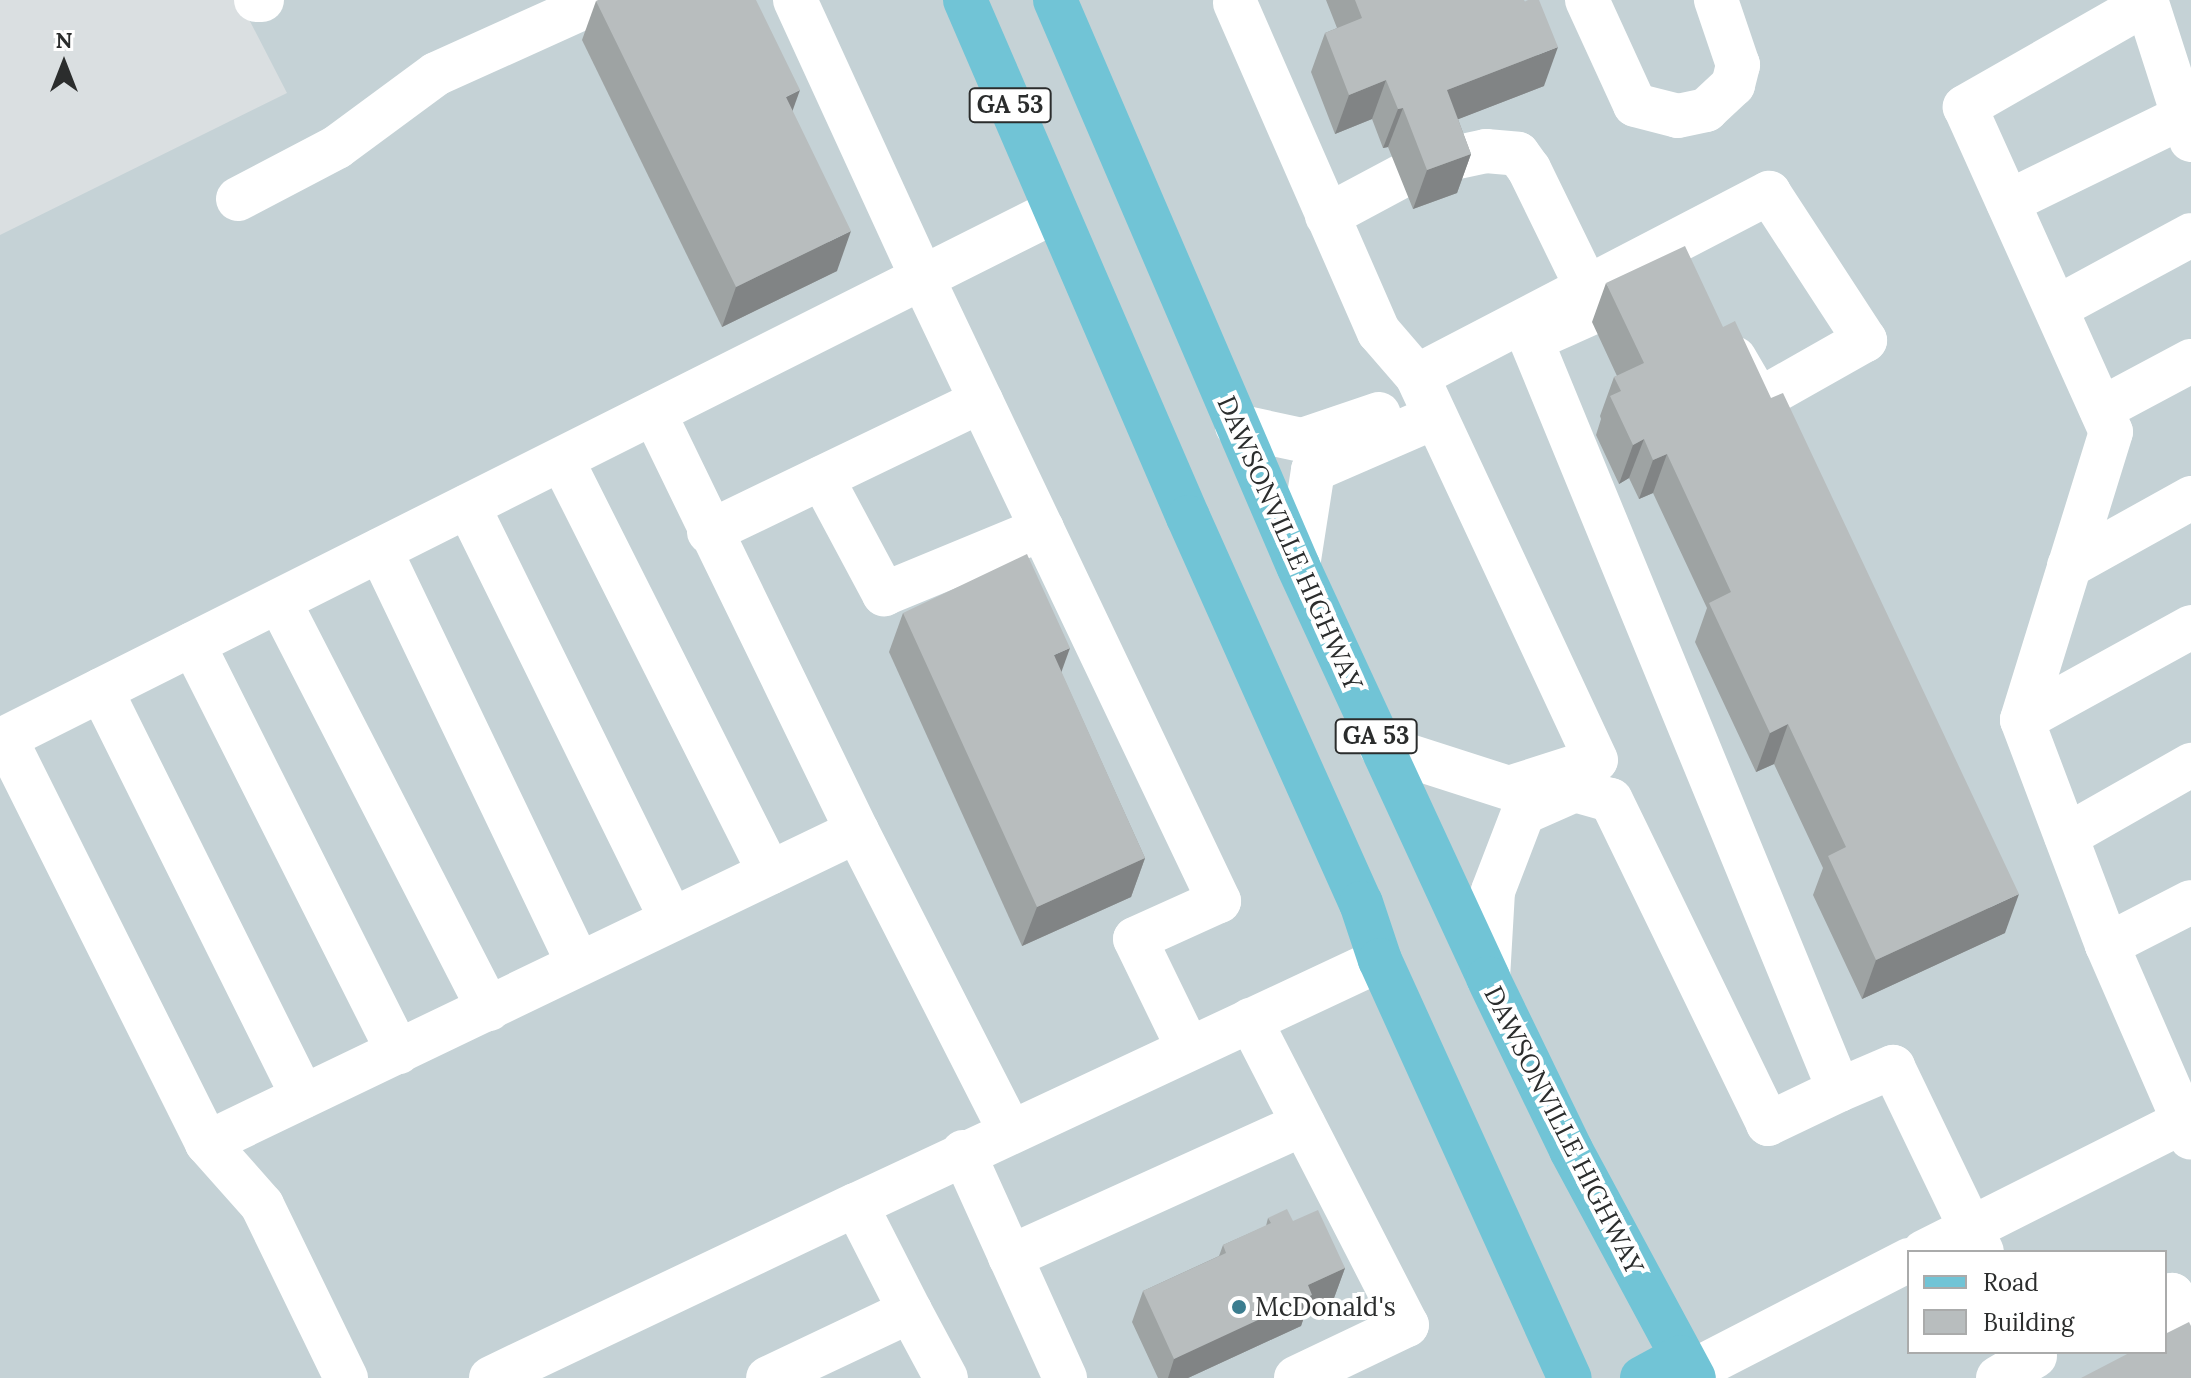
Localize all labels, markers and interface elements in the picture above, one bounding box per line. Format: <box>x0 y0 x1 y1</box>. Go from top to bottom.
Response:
north arrow <box>24 24 104 104</box>
text: N <box>55 26 73 54</box>
road number: GA 53 <box>968 85 1052 125</box>
street label: DAWSONVILLE HIGHWAY <box>1211 391 1369 695</box>
road number: GA 53 <box>1334 716 1418 756</box>
street label: DAWSONVILLE HIGHWAY <box>1478 981 1650 1279</box>
legend <box>1907 1250 2167 1354</box>
text: Road <box>1983 1267 2039 1298</box>
place label: McDonald's <box>1255 1291 1396 1323</box>
marker: McDonald's <box>1230 1298 1248 1316</box>
text: Building <box>1983 1307 2074 1338</box>

